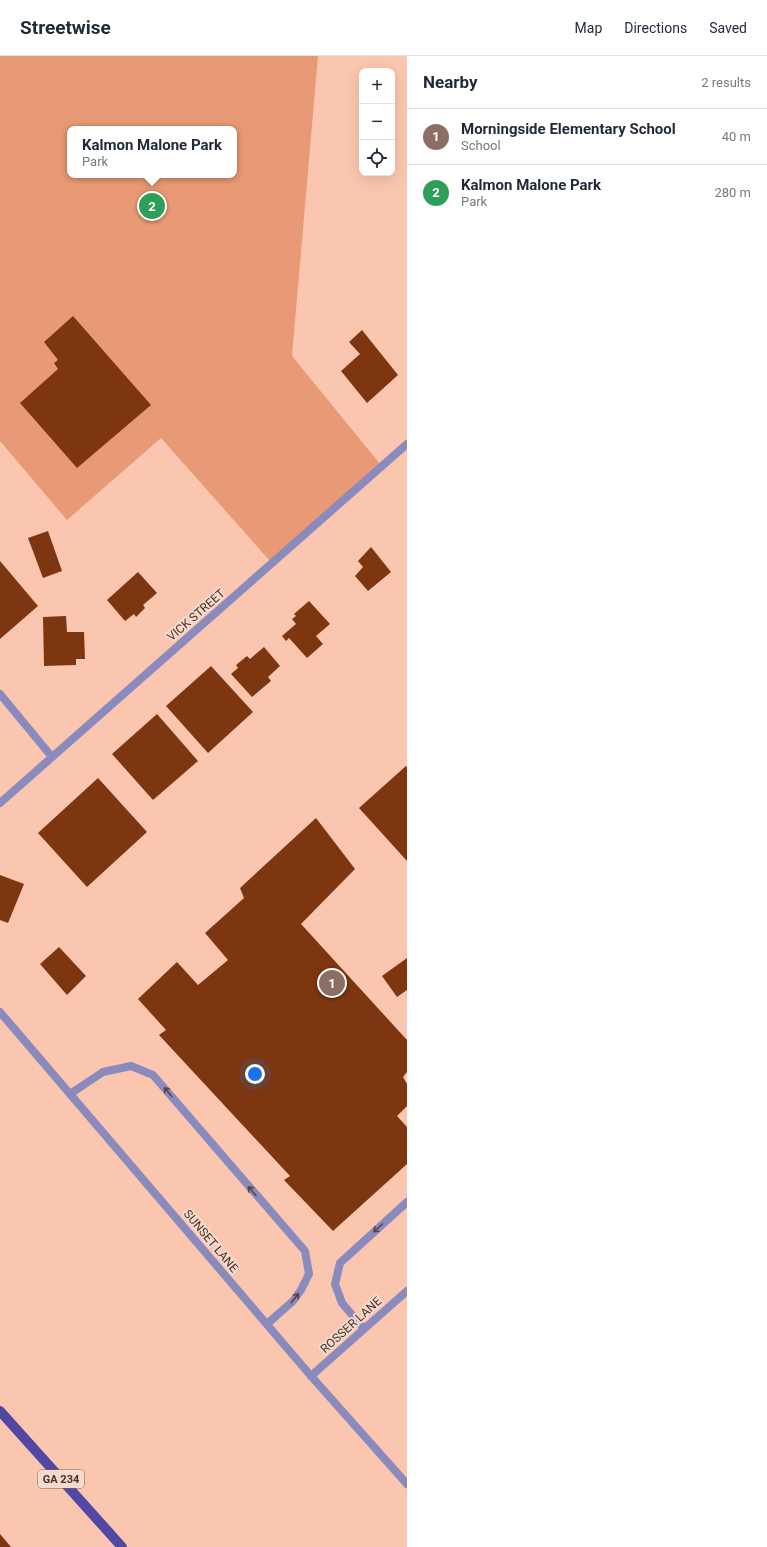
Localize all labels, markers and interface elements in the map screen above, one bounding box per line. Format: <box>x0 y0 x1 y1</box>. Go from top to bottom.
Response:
text: Streetwise <box>20 16 111 39</box>
text: Map <box>575 20 602 36</box>
text: Directions <box>624 20 687 36</box>
text: Saved <box>709 20 747 36</box>
map controls <box>359 68 395 176</box>
button: + <box>359 68 395 104</box>
text: Nearby <box>423 72 478 92</box>
text: 2 results <box>701 75 751 90</box>
button: − <box>359 104 395 140</box>
text: Morningside Elementary School <box>461 120 676 138</box>
popup <box>67 126 237 178</box>
text: 1 <box>432 129 440 144</box>
text: 40 m <box>722 129 751 144</box>
text: Kalmon Malone Park <box>82 136 222 154</box>
text: School <box>461 138 501 153</box>
button: locate <box>359 140 395 176</box>
text: Park <box>82 154 108 169</box>
text: Kalmon Malone Park <box>461 176 601 194</box>
text: 2 <box>432 185 440 200</box>
text: 280 m <box>714 185 751 200</box>
pin: 2 <box>139 191 165 221</box>
text: Park <box>461 194 487 209</box>
street label: VICK STREET <box>164 586 228 644</box>
pin: 1 <box>319 968 345 998</box>
your location <box>245 1064 265 1084</box>
one-way arrow <box>164 1087 173 1098</box>
one-way arrow <box>248 1186 257 1197</box>
street label: SUNSET LANE <box>181 1207 241 1275</box>
one-way arrow <box>373 1224 383 1233</box>
one-way arrow <box>291 1292 300 1303</box>
street label: ROSSER LANE <box>318 1294 384 1356</box>
road number: GA 234 <box>38 1470 84 1488</box>

